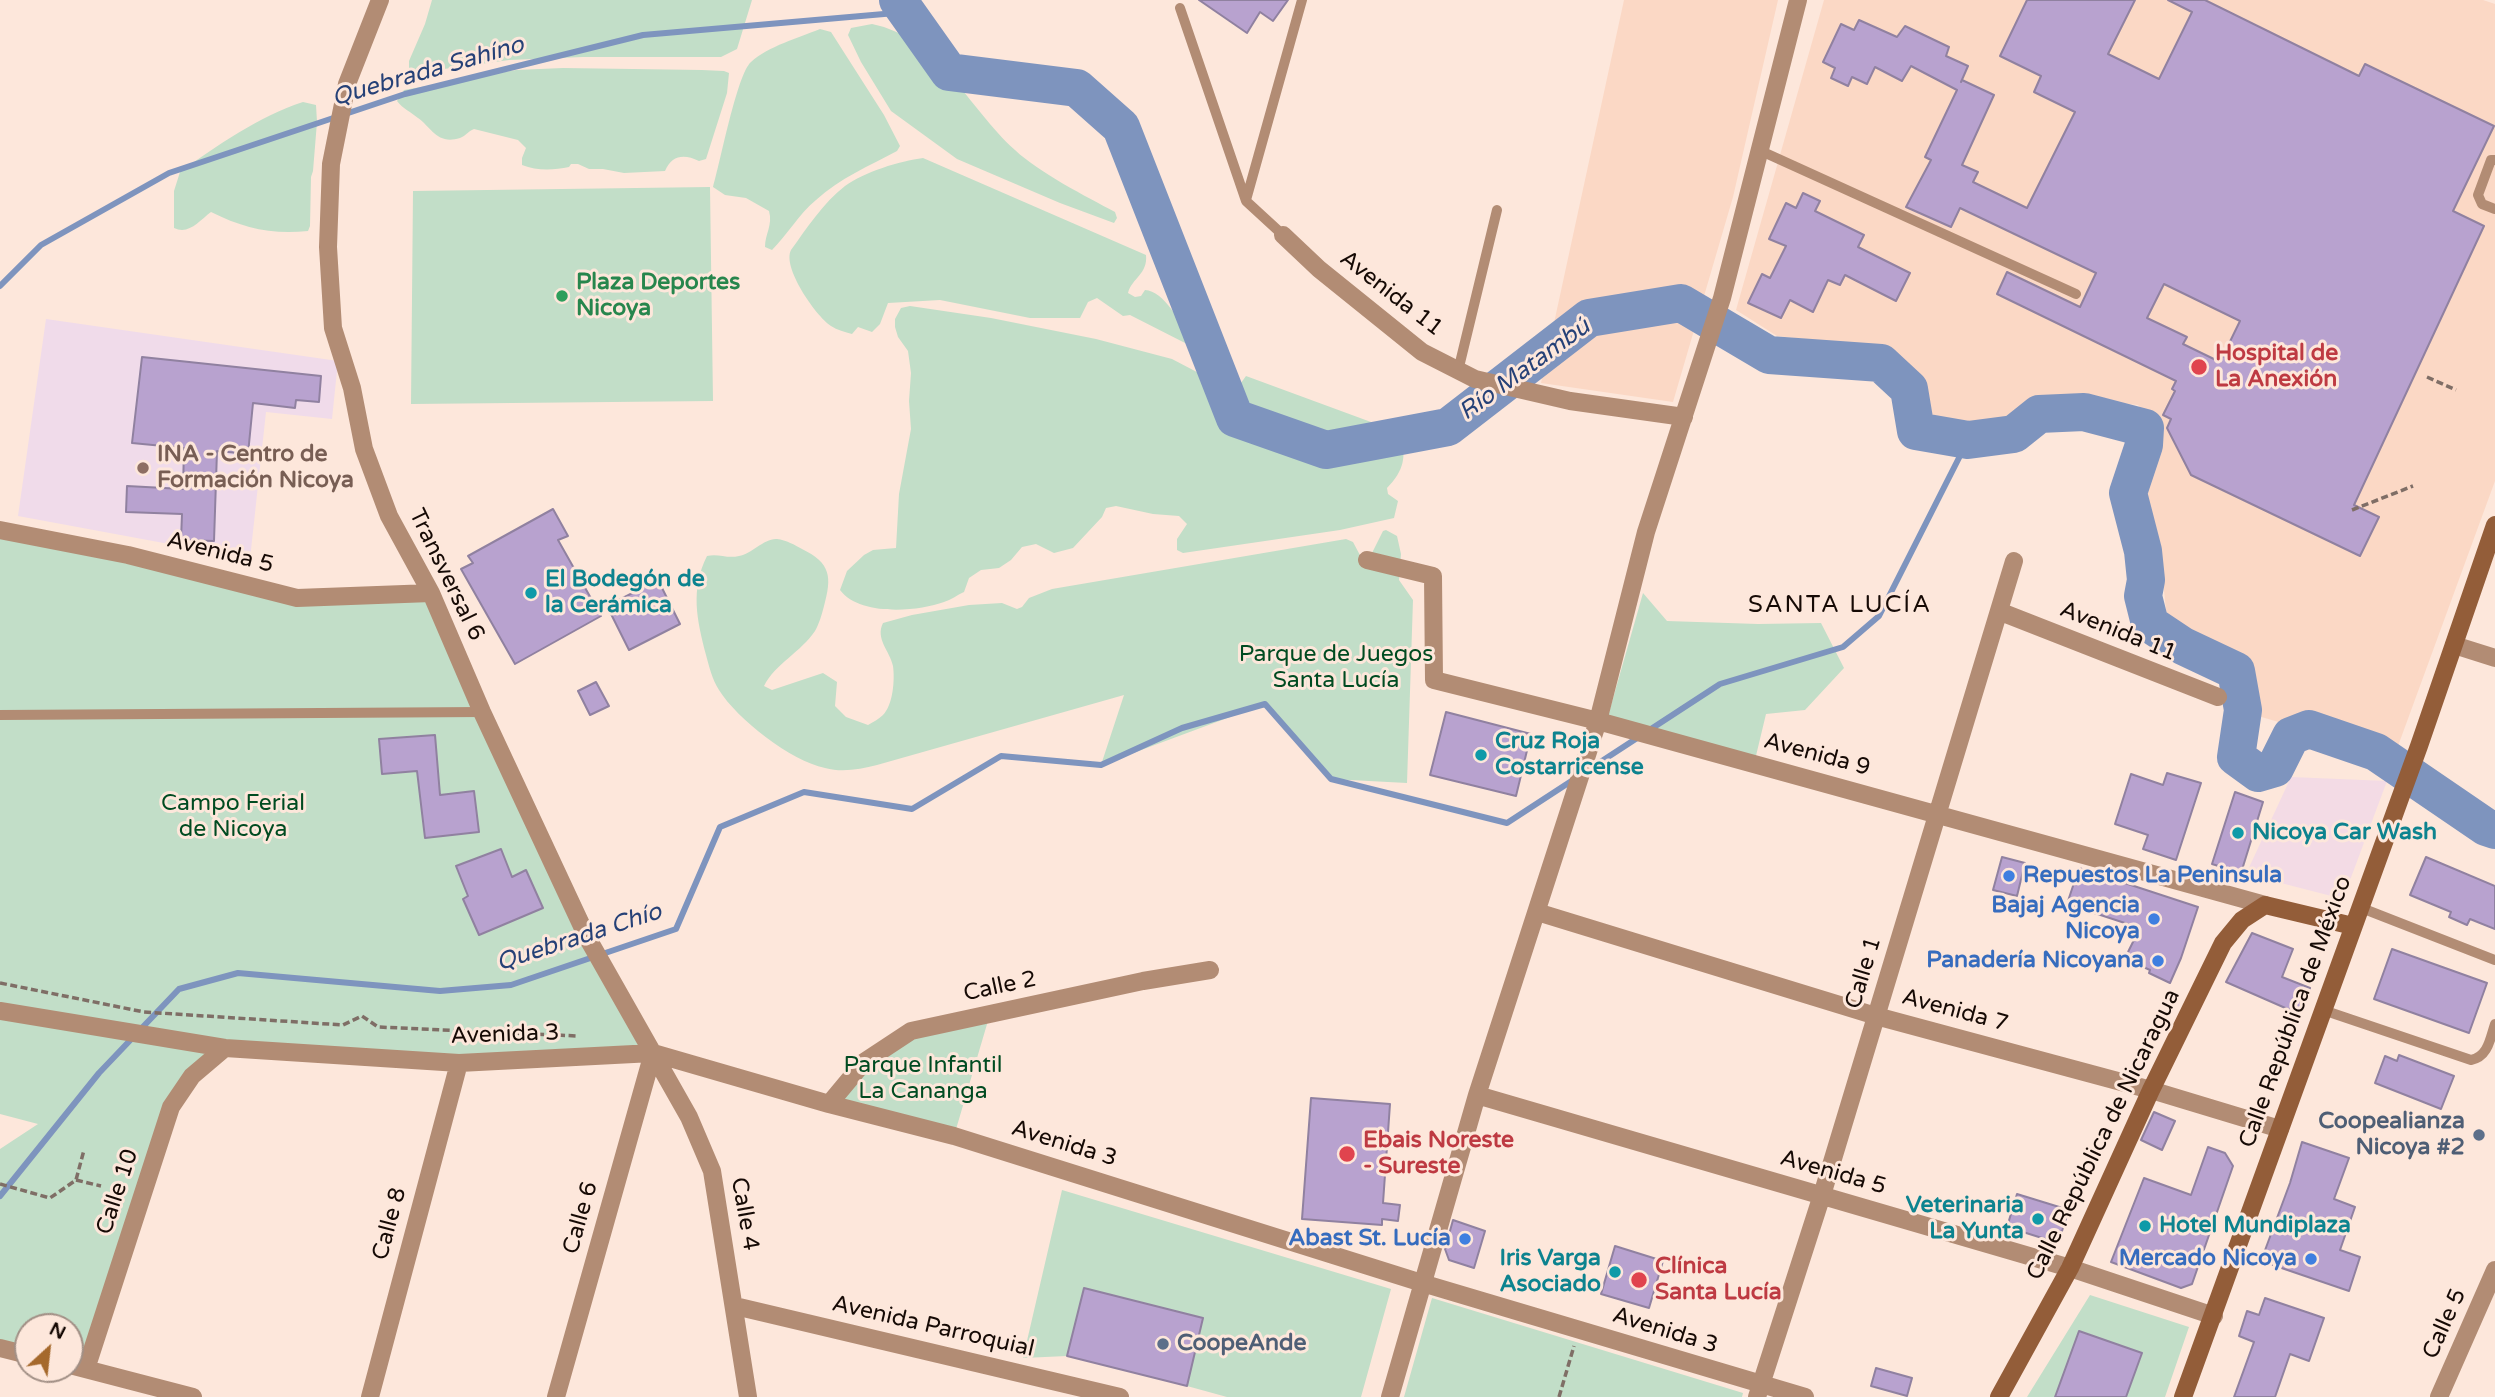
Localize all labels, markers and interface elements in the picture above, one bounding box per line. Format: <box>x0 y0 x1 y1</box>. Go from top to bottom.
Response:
water label: Quebrada Sahíno <box>329 31 527 113</box>
street label: Avenida 11 <box>1334 245 1448 343</box>
place label: Plaza Deportes Nicoya <box>576 269 740 323</box>
marker: Plaza Deportes Nicoya <box>554 288 570 304</box>
water label: Río Matambú <box>1454 313 1596 427</box>
place label: Hospital de La Anexión <box>2215 340 2338 394</box>
marker: Hospital de La Anexión <box>2189 357 2209 377</box>
place label: INA - Centro de Formación Nicoya <box>157 441 354 495</box>
marker: INA - Centro de Formación Nicoya <box>135 460 151 476</box>
street label: Transversal 6 <box>402 505 490 645</box>
street label: Avenida 5 <box>164 526 276 580</box>
place label: El Bodegón de la Cerámica <box>545 566 705 620</box>
marker: El Bodegón de la Cerámica <box>523 585 539 601</box>
district label: SANTA LUCÍA <box>1749 592 1931 620</box>
street label: Avenida 11 <box>2056 596 2180 668</box>
park label: Parque de Juegos Santa Lucía <box>1239 641 1433 695</box>
place label: Cruz Roja Costarricense <box>1495 728 1644 782</box>
street label: Avenida 9 <box>1761 728 1873 782</box>
marker: Cruz Roja Costarricense <box>1473 747 1489 763</box>
park label: Campo Ferial de Nicoya <box>161 790 305 844</box>
place label: Nicoya Car Wash <box>2252 819 2437 847</box>
marker: Nicoya Car Wash <box>2230 825 2246 841</box>
place label: Repuestos La Peninsula <box>2023 862 2282 890</box>
marker: Repuestos La Peninsula <box>2001 868 2017 884</box>
street label: Calle República de México <box>2234 872 2358 1152</box>
place label: Bajaj Agencia Nicoya <box>1991 892 2140 946</box>
water label: Quebrada Chío <box>493 898 665 978</box>
marker: Bajaj Agencia Nicoya <box>2146 911 2162 927</box>
street label: Calle 1 <box>1840 934 1888 1012</box>
place label: Panadería Nicoyana <box>1926 947 2144 975</box>
marker: Panadería Nicoyana <box>2150 953 2166 969</box>
street label: Calle 2 <box>961 966 1039 1008</box>
street label: Avenida 7 <box>1899 984 2011 1038</box>
street label: Calle República de Nicaragua <box>2021 985 2187 1285</box>
street label: Avenida 3 <box>450 1019 560 1051</box>
park label: Parque Infantil La Cananga <box>843 1052 1003 1106</box>
place label: Coopealianza Nicoya #2 <box>2318 1108 2465 1162</box>
street label: Avenida 3 <box>1008 1115 1120 1173</box>
place label: Ebais Noreste - Sureste <box>1363 1127 1514 1181</box>
marker: Coopealianza Nicoya #2 <box>2471 1127 2487 1143</box>
marker: Ebais Noreste - Sureste <box>1337 1144 1357 1164</box>
street label: Avenida 5 <box>1777 1145 1889 1201</box>
street label: Calle 10 <box>91 1146 145 1238</box>
street label: Calle 4 <box>724 1175 764 1253</box>
street label: Calle 6 <box>558 1179 604 1257</box>
street label: Calle 8 <box>367 1185 413 1263</box>
place label: Veterinaria La Yunta <box>1906 1192 2024 1246</box>
marker: Veterinaria La Yunta <box>2030 1211 2046 1227</box>
place label: Hotel Mundiplaza <box>2159 1212 2351 1240</box>
marker: Hotel Mundiplaza <box>2137 1218 2153 1234</box>
place label: Abast St. Lucía <box>1288 1225 1451 1253</box>
marker: Abast St. Lucía <box>1457 1231 1473 1247</box>
place label: Iris Varga Asociado <box>1499 1245 1601 1299</box>
place label: Mercado Nicoya <box>2119 1245 2297 1273</box>
marker: Mercado Nicoya <box>2303 1251 2319 1267</box>
place label: Clínica Santa Lucía <box>1655 1253 1782 1307</box>
marker: Iris Varga Asociado <box>1607 1264 1623 1280</box>
marker: Clínica Santa Lucía <box>1629 1270 1649 1290</box>
street label: Calle 5 <box>2417 1285 2473 1363</box>
street label: Avenida Parroquial <box>829 1290 1037 1364</box>
street label: Avenida 3 <box>1609 1302 1721 1360</box>
north arrow <box>14 1313 84 1383</box>
text: N <box>46 1318 69 1344</box>
place label: CoopeAnde <box>1177 1330 1307 1358</box>
marker: CoopeAnde <box>1155 1336 1171 1352</box>

